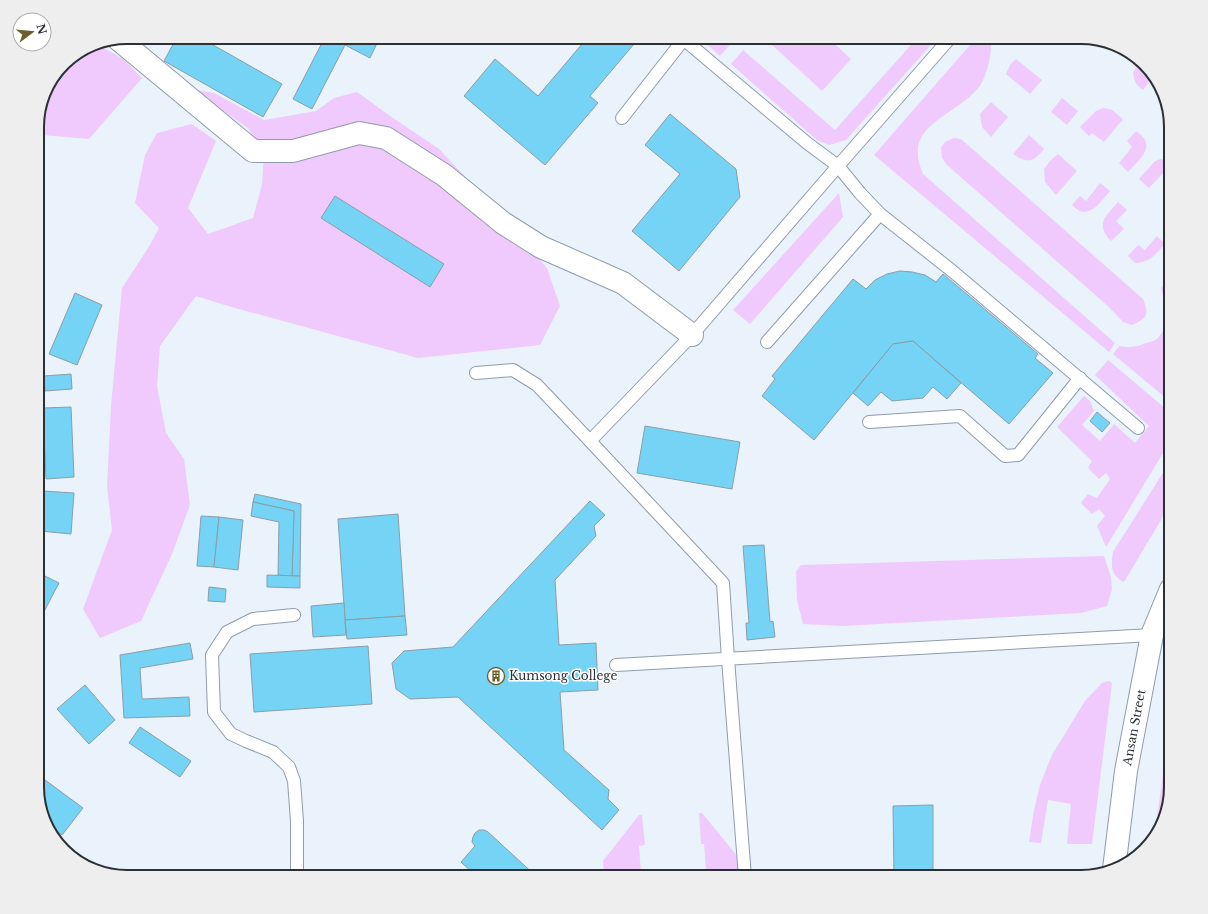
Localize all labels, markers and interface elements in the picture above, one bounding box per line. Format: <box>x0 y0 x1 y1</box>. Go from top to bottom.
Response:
north arrow <box>12 12 52 52</box>
text: N <box>33 22 50 37</box>
building icon: Kumsong College <box>486 666 506 686</box>
place label: Kumsong College <box>509 668 617 683</box>
street label: Ansan Street <box>1119 687 1149 768</box>

